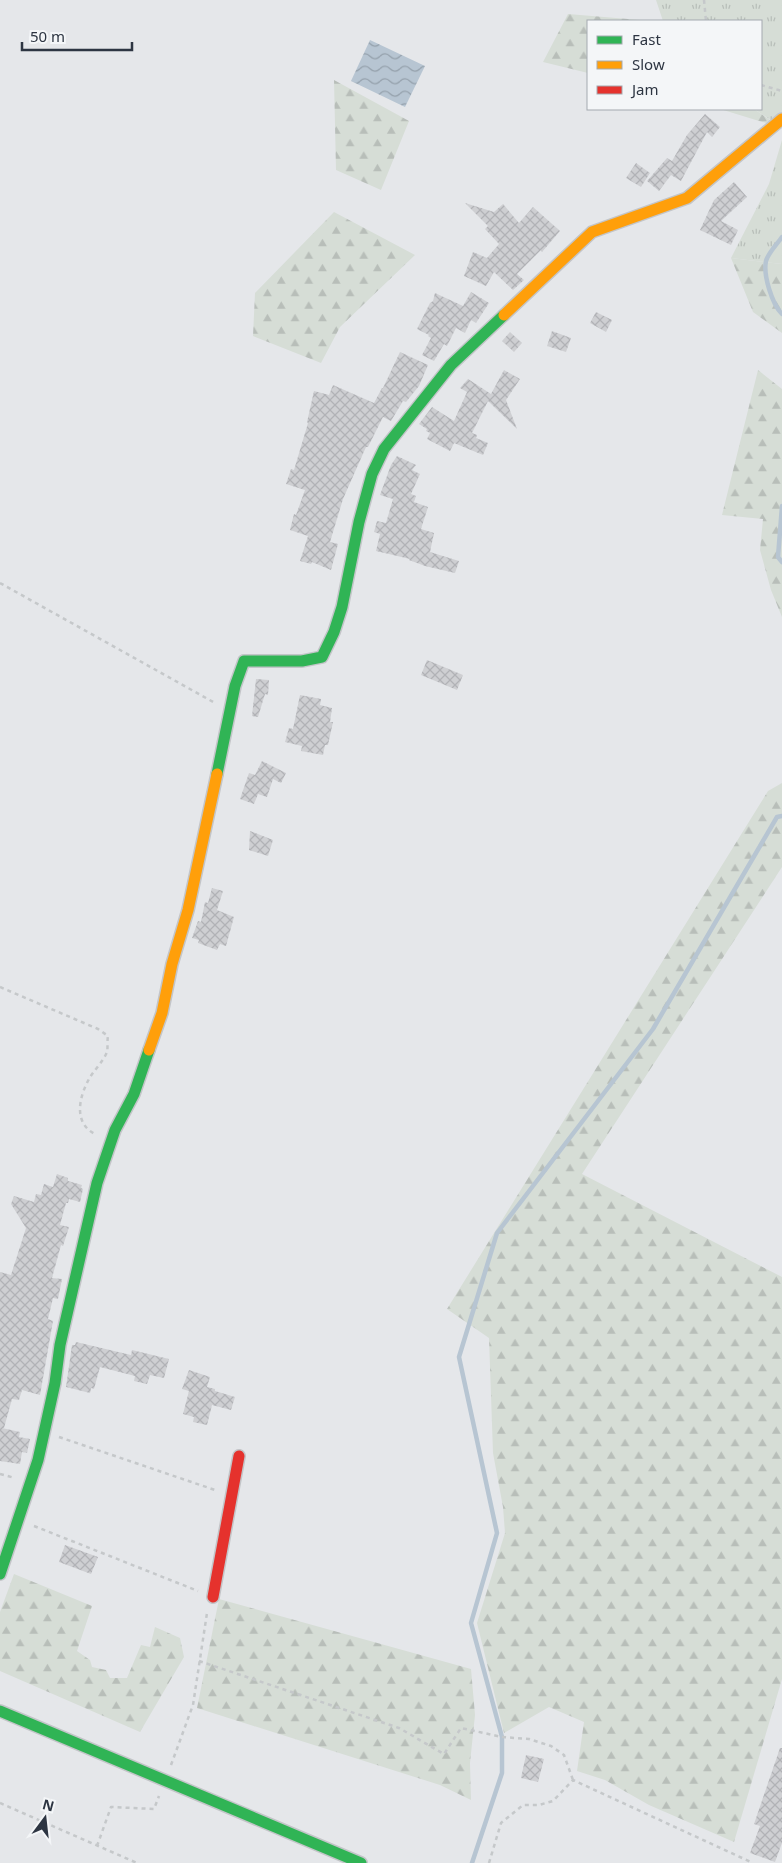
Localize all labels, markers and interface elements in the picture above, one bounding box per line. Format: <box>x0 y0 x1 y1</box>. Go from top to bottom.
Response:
scale bar <box>22 20 132 52</box>
legend <box>587 20 762 110</box>
text: 50 m <box>30 26 65 46</box>
text: Fast <box>632 29 661 49</box>
text: Slow <box>632 54 665 74</box>
text: Jam <box>630 79 659 99</box>
north arrow <box>20 1793 70 1843</box>
text: N <box>41 1794 56 1816</box>

